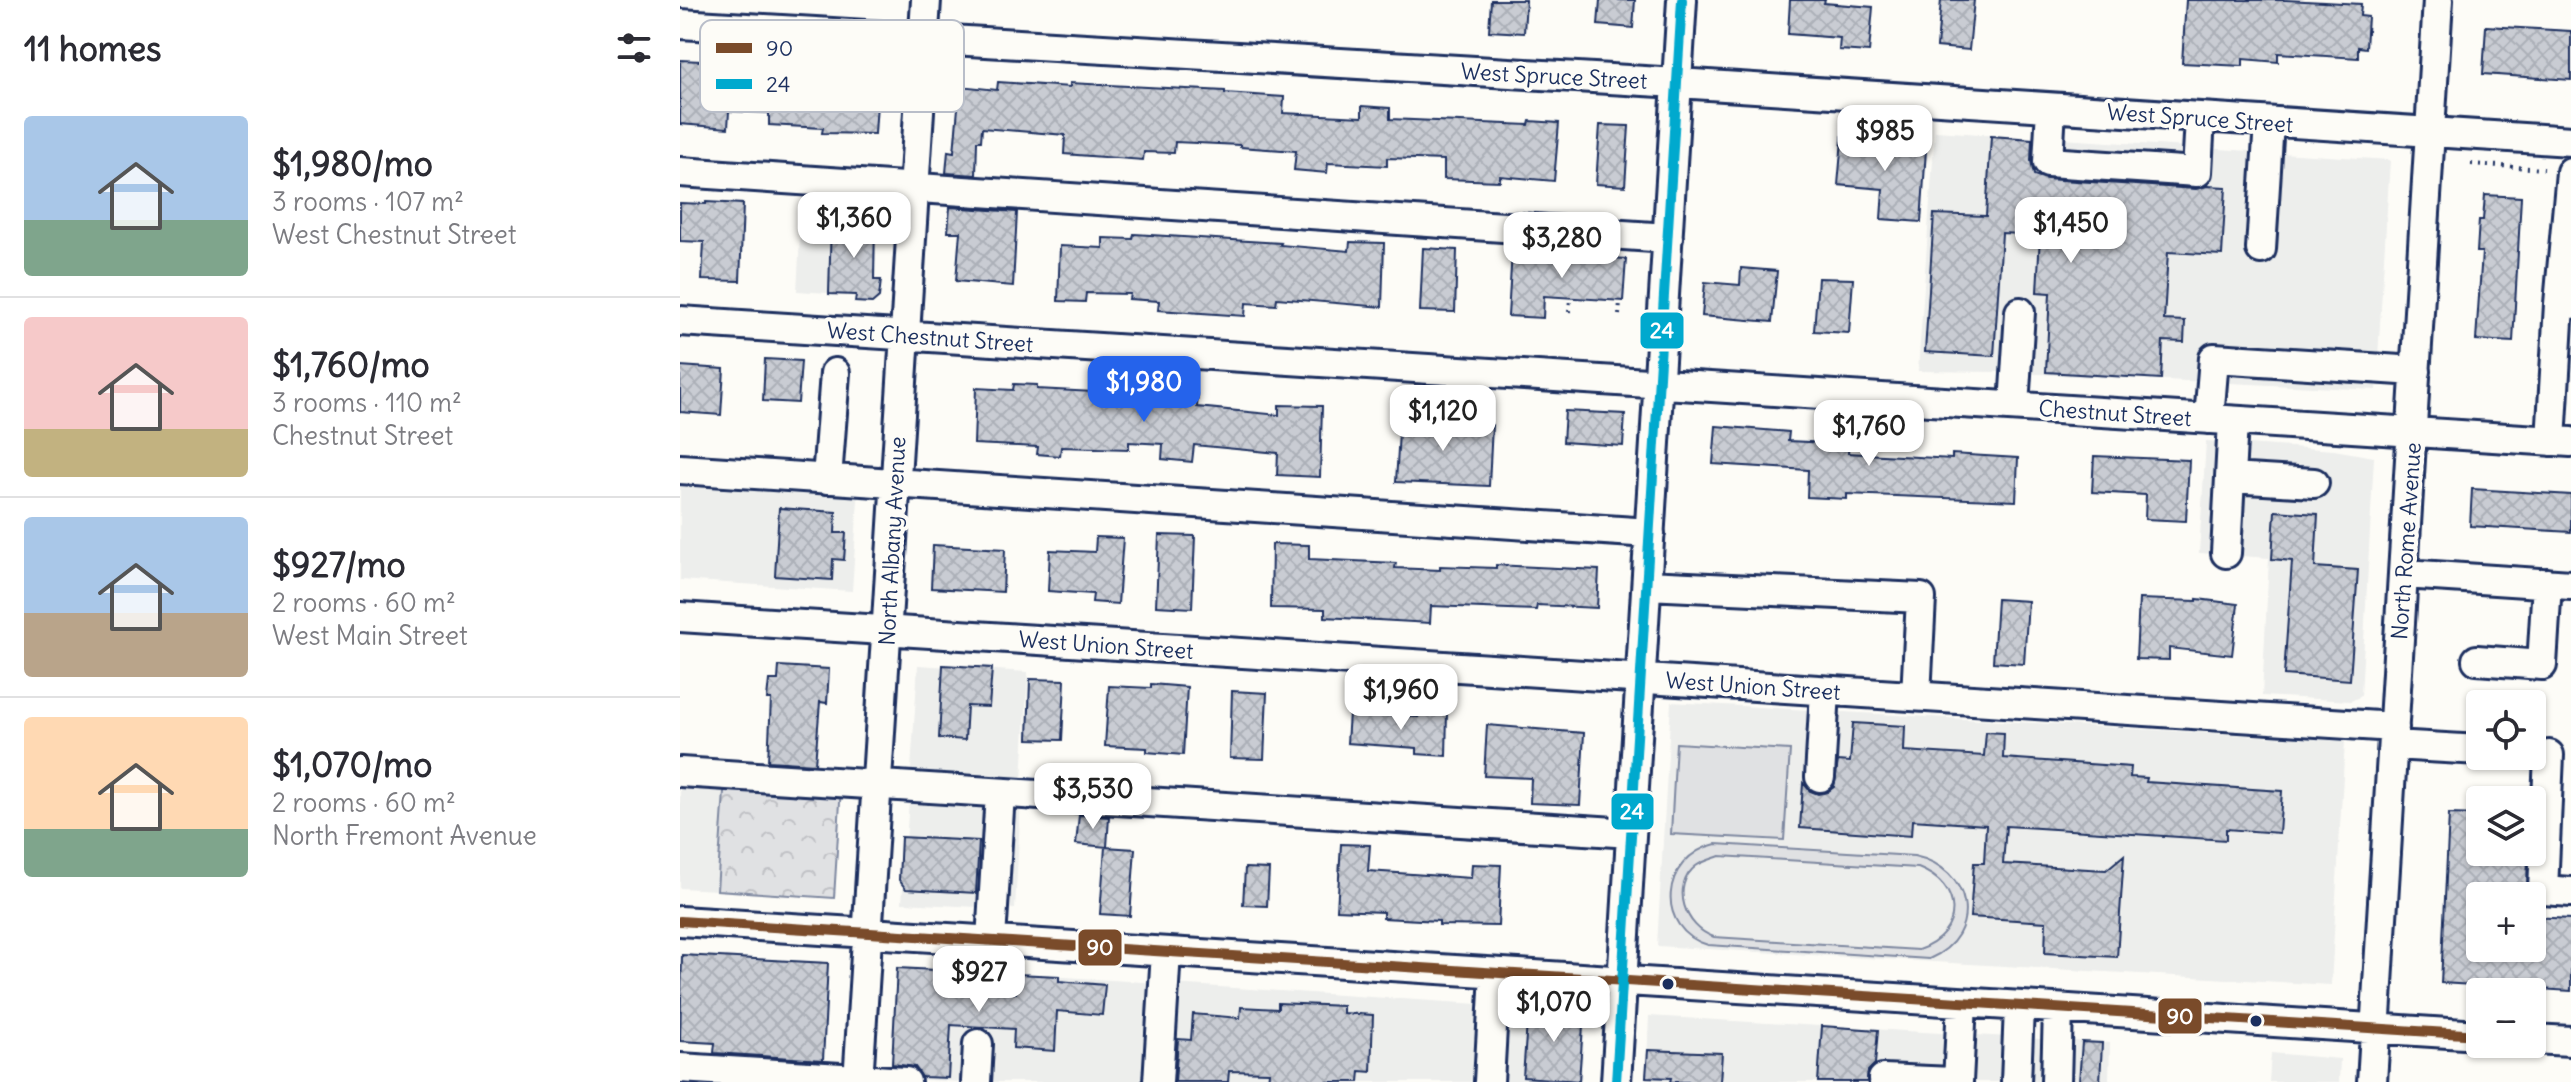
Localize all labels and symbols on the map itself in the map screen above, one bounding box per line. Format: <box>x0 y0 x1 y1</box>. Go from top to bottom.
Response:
legend <box>700 20 964 112</box>
text: 90 <box>766 34 793 62</box>
street label: West Spruce Street <box>1460 57 1648 95</box>
text: 24 <box>766 70 790 98</box>
street label: West Spruce Street <box>2106 98 2294 138</box>
pin: $985 <box>1838 105 1932 173</box>
pin: $1,360 <box>789 192 919 260</box>
pin: $1,450 <box>2006 197 2136 265</box>
pin: $3,280 <box>1497 212 1627 280</box>
line badge: 24 <box>1639 311 1685 350</box>
street label: West Chestnut Street <box>826 316 1034 358</box>
text: 24 <box>1650 316 1674 344</box>
pin: $1,980 <box>1079 356 1209 424</box>
pin: $1,120 <box>1378 385 1508 453</box>
street label: Chestnut Street <box>2038 394 2192 432</box>
pin: $1,760 <box>1804 400 1934 468</box>
street label: North Albany Avenue <box>873 436 911 646</box>
street label: North Rome Avenue <box>2385 441 2427 641</box>
street label: West Union Street <box>1018 625 1194 665</box>
pin: $1,960 <box>1336 664 1466 732</box>
street label: West Union Street <box>1665 666 1841 706</box>
pin: $3,530 <box>1028 763 1158 831</box>
line badge: 24 <box>1610 792 1655 831</box>
text: 24 <box>1620 797 1644 825</box>
line badge: 90 <box>1077 928 1123 967</box>
text: 90 <box>1086 933 1114 961</box>
pin: $927 <box>932 946 1026 1014</box>
pin: $1,070 <box>1489 976 1619 1044</box>
unlabelled marker <box>1660 976 1676 992</box>
line badge: 90 <box>2157 997 2203 1035</box>
text: 90 <box>2166 1002 2194 1030</box>
unlabelled marker <box>2248 1013 2264 1029</box>

